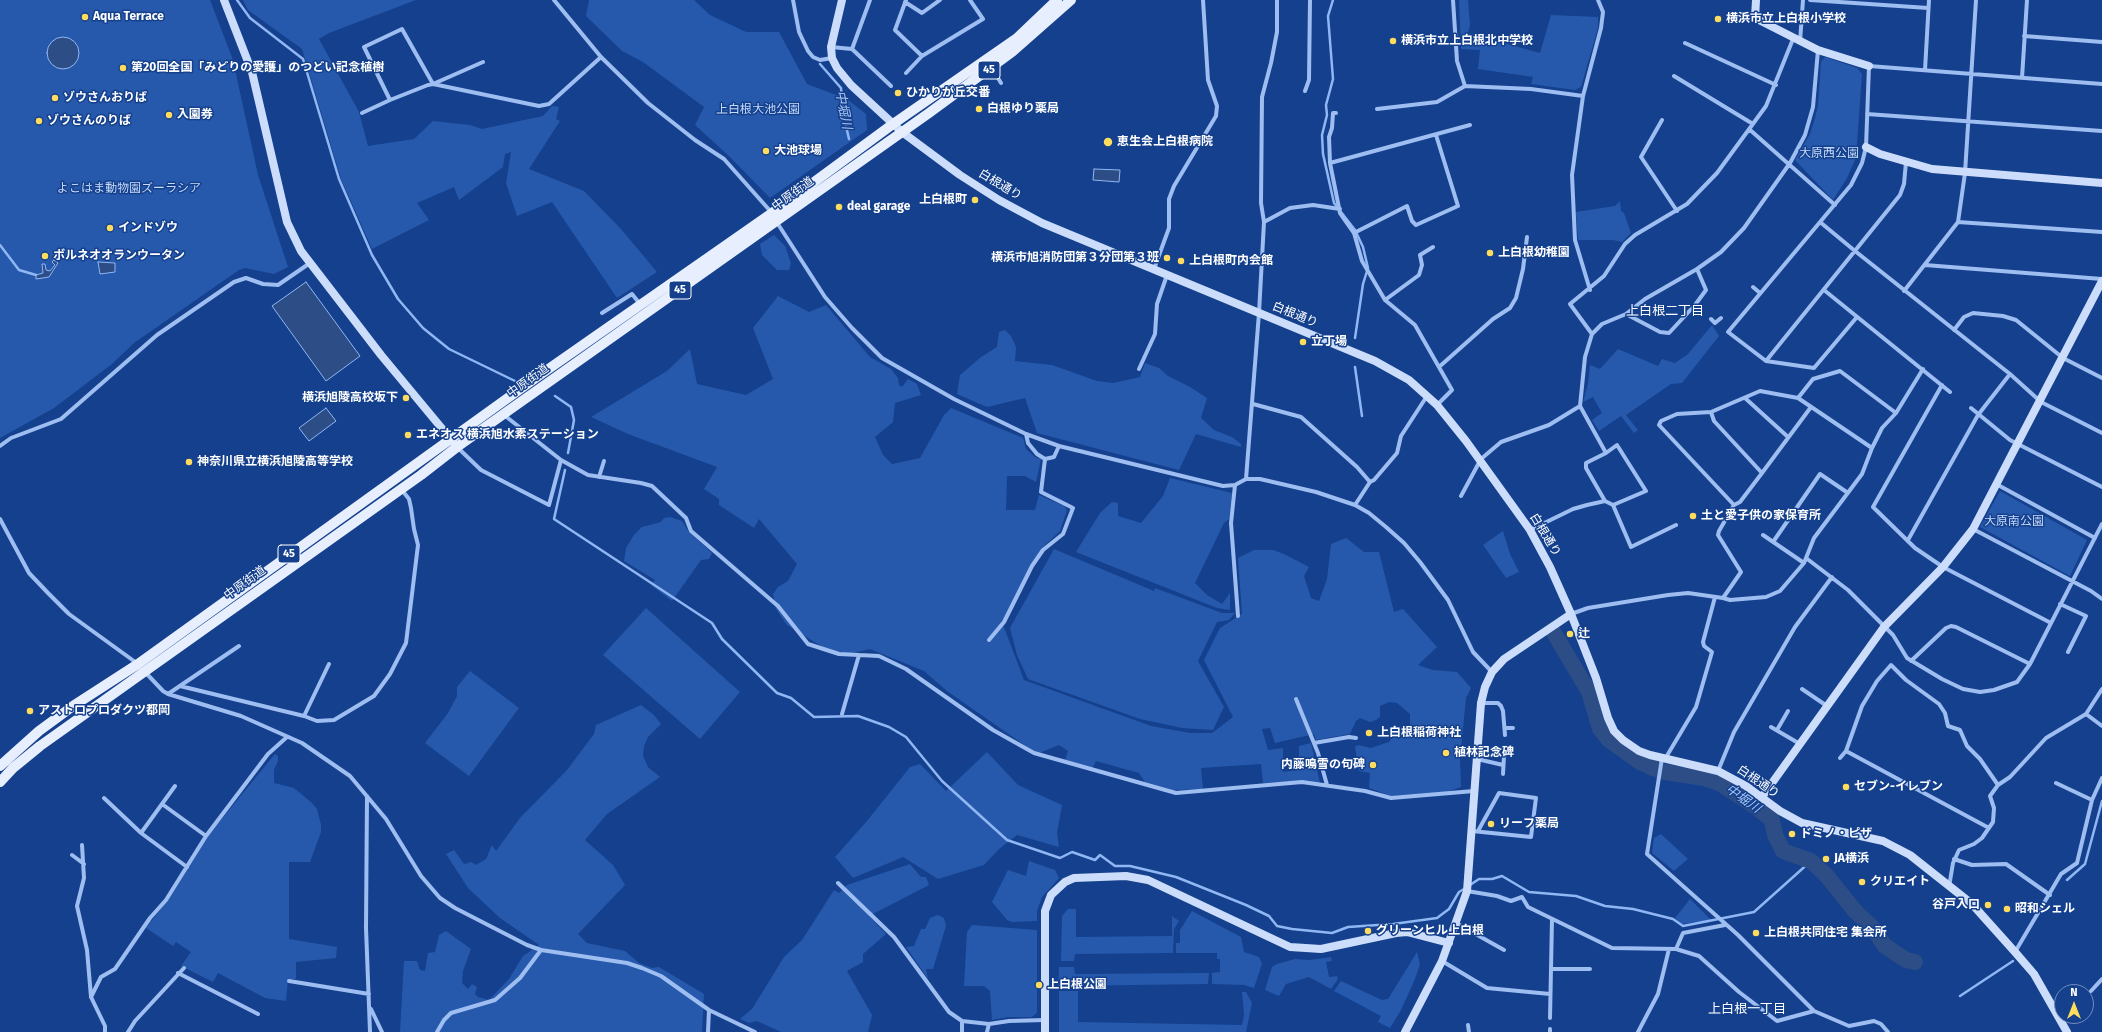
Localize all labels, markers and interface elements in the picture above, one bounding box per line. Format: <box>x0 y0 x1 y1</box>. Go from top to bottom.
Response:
place label: Aqua Terrace <box>93 10 164 24</box>
marker: Aqua Terrace <box>80 12 90 22</box>
place label: 横浜市立上白根小学校 <box>1726 12 1846 26</box>
marker: 横浜市立上白根小学校 <box>1713 14 1723 24</box>
place label: 横浜市立上白根北中学校 <box>1401 34 1533 48</box>
marker: 横浜市立上白根北中学校 <box>1388 36 1398 46</box>
place label: 第20回全国「みどりの愛護」のつどい記念植樹 <box>131 61 384 75</box>
road number: 45 <box>978 61 1000 79</box>
marker: 第20回全国「みどりの愛護」のつどい記念植樹 <box>118 63 128 73</box>
place label: ひかりが丘交番 <box>906 86 990 100</box>
marker: ひかりが丘交番 <box>893 88 903 98</box>
water label: 中堀川 <box>832 89 854 131</box>
place label: ゾウさんおりば <box>63 91 147 105</box>
marker: ゾウさんおりば <box>50 93 60 103</box>
place label: 白根ゆり薬局 <box>987 102 1059 116</box>
park label: 上白根大池公園 <box>716 103 800 117</box>
marker: 白根ゆり薬局 <box>974 104 984 114</box>
place label: 入園券 <box>177 108 213 122</box>
marker: 入園券 <box>164 110 174 120</box>
place label: ゾウさんのりば <box>47 114 131 128</box>
marker: ゾウさんのりば <box>34 116 44 126</box>
place label: 恵生会上白根病院 <box>1117 135 1213 149</box>
marker: 恵生会上白根病院 <box>1102 136 1114 148</box>
place label: 大池球場 <box>774 144 822 158</box>
marker: 大池球場 <box>761 146 771 156</box>
park label: 大原西公園 <box>1799 147 1859 161</box>
street label: 白根通り <box>976 166 1024 204</box>
street label: 中原街道 <box>769 174 817 214</box>
park label: よこはま動物園ズーラシア <box>57 182 201 196</box>
place label: 上白根町 <box>919 193 967 207</box>
marker: 上白根町 <box>970 195 980 205</box>
place label: deal garage <box>847 200 910 214</box>
marker: deal garage <box>834 202 844 212</box>
place label: インドゾウ <box>118 221 178 235</box>
marker: インドゾウ <box>105 223 115 233</box>
place label: 上白根幼稚園 <box>1498 246 1570 260</box>
marker: 上白根幼稚園 <box>1485 248 1495 258</box>
place label: ボルネオオランウータン <box>53 249 185 263</box>
marker: ボルネオオランウータン <box>40 251 50 261</box>
place label: 横浜市旭消防団第３分団第３班 <box>991 251 1159 265</box>
marker: 横浜市旭消防団第３分団第３班 <box>1162 253 1172 263</box>
place label: 上白根町内会館 <box>1189 254 1273 268</box>
marker: 上白根町内会館 <box>1176 256 1186 266</box>
road number: 45 <box>669 281 691 299</box>
street label: 白根通り <box>1270 299 1320 331</box>
district label: 上白根二丁目 <box>1626 303 1704 319</box>
place label: 立丁場 <box>1311 335 1347 349</box>
marker: 立丁場 <box>1298 337 1308 347</box>
street label: 中原街道 <box>504 361 552 401</box>
place label: 横浜旭陵高校坂下 <box>302 391 398 405</box>
marker: 横浜旭陵高校坂下 <box>401 393 411 403</box>
place label: エネオス 横浜旭水素ステーション <box>416 428 599 442</box>
marker: エネオス 横浜旭水素ステーション <box>403 430 413 440</box>
place label: 神奈川県立横浜旭陵高等学校 <box>197 455 353 469</box>
marker: 神奈川県立横浜旭陵高等学校 <box>184 457 194 467</box>
place label: 土と愛子供の家保育所 <box>1701 509 1821 523</box>
street label: 白根通り <box>1526 511 1564 559</box>
marker: 土と愛子供の家保育所 <box>1688 511 1698 521</box>
park label: 大原南公園 <box>1984 515 2044 529</box>
road number: 45 <box>278 545 300 563</box>
street label: 中原街道 <box>221 563 269 603</box>
place label: 辻 <box>1578 627 1590 641</box>
marker: 辻 <box>1565 629 1575 639</box>
place label: アストロプロダクツ都岡 <box>38 704 170 718</box>
marker: アストロプロダクツ都岡 <box>25 706 35 716</box>
place label: 上白根稲荷神社 <box>1377 726 1461 740</box>
marker: 上白根稲荷神社 <box>1364 728 1374 738</box>
place label: 植林記念碑 <box>1454 746 1514 760</box>
marker: 植林記念碑 <box>1441 748 1451 758</box>
place label: 内藤鳴雪の句碑 <box>1281 758 1365 772</box>
marker: 内藤鳴雪の句碑 <box>1368 760 1378 770</box>
street label: 白根通り <box>1734 763 1782 801</box>
place label: セブン-イレブン <box>1854 780 1943 794</box>
water label: 中堀川 <box>1723 781 1763 817</box>
marker: セブン-イレブン <box>1841 782 1851 792</box>
place label: リーフ薬局 <box>1499 817 1559 831</box>
marker: リーフ薬局 <box>1486 819 1496 829</box>
place label: ドミノ・ピザ <box>1800 827 1872 841</box>
marker: ドミノ・ピザ <box>1787 829 1797 839</box>
place label: JA横浜 <box>1834 852 1869 866</box>
marker: JA横浜 <box>1821 854 1831 864</box>
place label: クリエイト <box>1870 875 1930 889</box>
marker: クリエイト <box>1857 877 1867 887</box>
place label: 谷戸入口 <box>1932 898 1980 912</box>
marker: 谷戸入口 <box>1983 900 1993 910</box>
place label: 昭和シェル <box>2015 902 2075 916</box>
marker: 昭和シェル <box>2002 904 2012 914</box>
place label: グリーンヒル上白根 <box>1376 924 1484 938</box>
marker: グリーンヒル上白根 <box>1363 926 1373 936</box>
place label: 上白根共同住宅 集会所 <box>1764 926 1887 940</box>
marker: 上白根共同住宅 集会所 <box>1751 928 1761 938</box>
place label: 上白根公園 <box>1047 978 1107 992</box>
marker: 上白根公園 <box>1034 980 1044 990</box>
north arrow <box>2054 984 2094 1024</box>
text: N <box>2070 986 2078 999</box>
district label: 上白根一丁目 <box>1708 1001 1786 1017</box>

